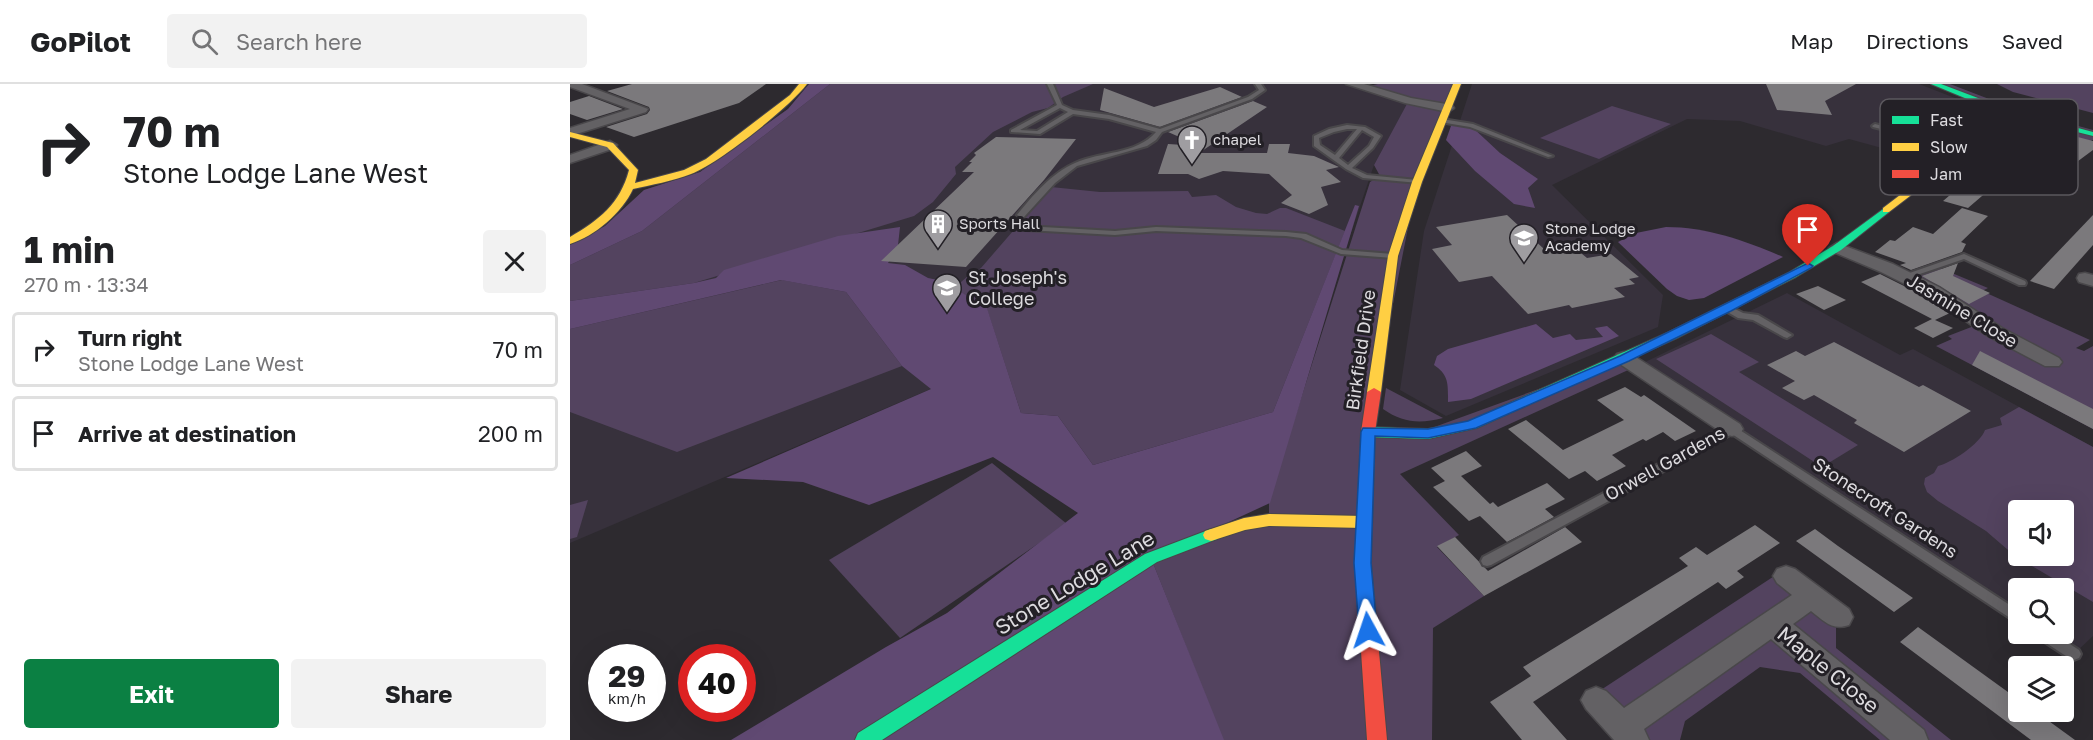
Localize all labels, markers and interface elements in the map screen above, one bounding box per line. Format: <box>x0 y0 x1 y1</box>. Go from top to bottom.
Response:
search box <box>167 14 587 68</box>
text: GoPilot <box>30 25 131 58</box>
icon: search <box>188 25 221 58</box>
text: Search here <box>236 28 362 55</box>
text: Map <box>1790 28 1833 54</box>
text: Directions <box>1866 28 1969 54</box>
text: Saved <box>2002 28 2063 54</box>
legend <box>1880 99 2078 195</box>
text: 70 m <box>123 106 220 156</box>
icon: right <box>24 108 102 186</box>
text: Fast <box>1930 110 1963 130</box>
church icon: chapel <box>1176 124 1208 166</box>
place label: chapel <box>1213 130 1262 148</box>
text: Slow <box>1930 137 1968 157</box>
text: Stone Lodge Lane West <box>123 157 428 189</box>
text: Jam <box>1930 164 1962 184</box>
pin <box>1782 204 1833 266</box>
building icon: Sports Hall <box>922 208 954 250</box>
icon: arrive <box>1791 213 1824 246</box>
place label: Sports Hall <box>959 214 1040 232</box>
place label: Stone Lodge Academy <box>1545 219 1636 254</box>
school or university icon: Stone Lodge Academy <box>1508 222 1540 264</box>
text: 1 min <box>24 228 115 271</box>
button: close <box>483 230 546 293</box>
place label: St Joseph's College <box>968 266 1067 309</box>
street label: Jasmine Close <box>1903 269 2022 352</box>
text: 270 m · 13:34 <box>24 272 149 296</box>
school or university icon: St Joseph's College <box>931 272 963 314</box>
street label: Birkfield Drive <box>1341 288 1379 412</box>
text: Turn right <box>78 324 182 351</box>
icon: right <box>27 333 60 366</box>
text: 70 m <box>493 336 543 363</box>
text: Stone Lodge Lane West <box>78 351 304 375</box>
icon: arrive <box>27 417 60 450</box>
text: Arrive at destination <box>78 420 296 447</box>
text: 200 m <box>478 420 543 447</box>
street label: Orwell Gardens <box>1601 421 1728 505</box>
street label: Stonecroft Gardens <box>1809 452 1962 562</box>
map controls <box>2008 500 2074 722</box>
button: sound <box>2008 500 2074 566</box>
street label: Stone Lodge Lane <box>990 524 1159 640</box>
button: search <box>2008 578 2074 644</box>
position arrow <box>1336 598 1400 662</box>
street label: Maple Close <box>1772 620 1885 718</box>
speed limit sign: 40 <box>678 644 756 722</box>
button: layers <box>2008 656 2074 722</box>
text: 29 <box>608 658 646 694</box>
button: Exit <box>24 659 279 728</box>
button: Share <box>291 659 546 728</box>
text: km/h <box>608 689 646 707</box>

